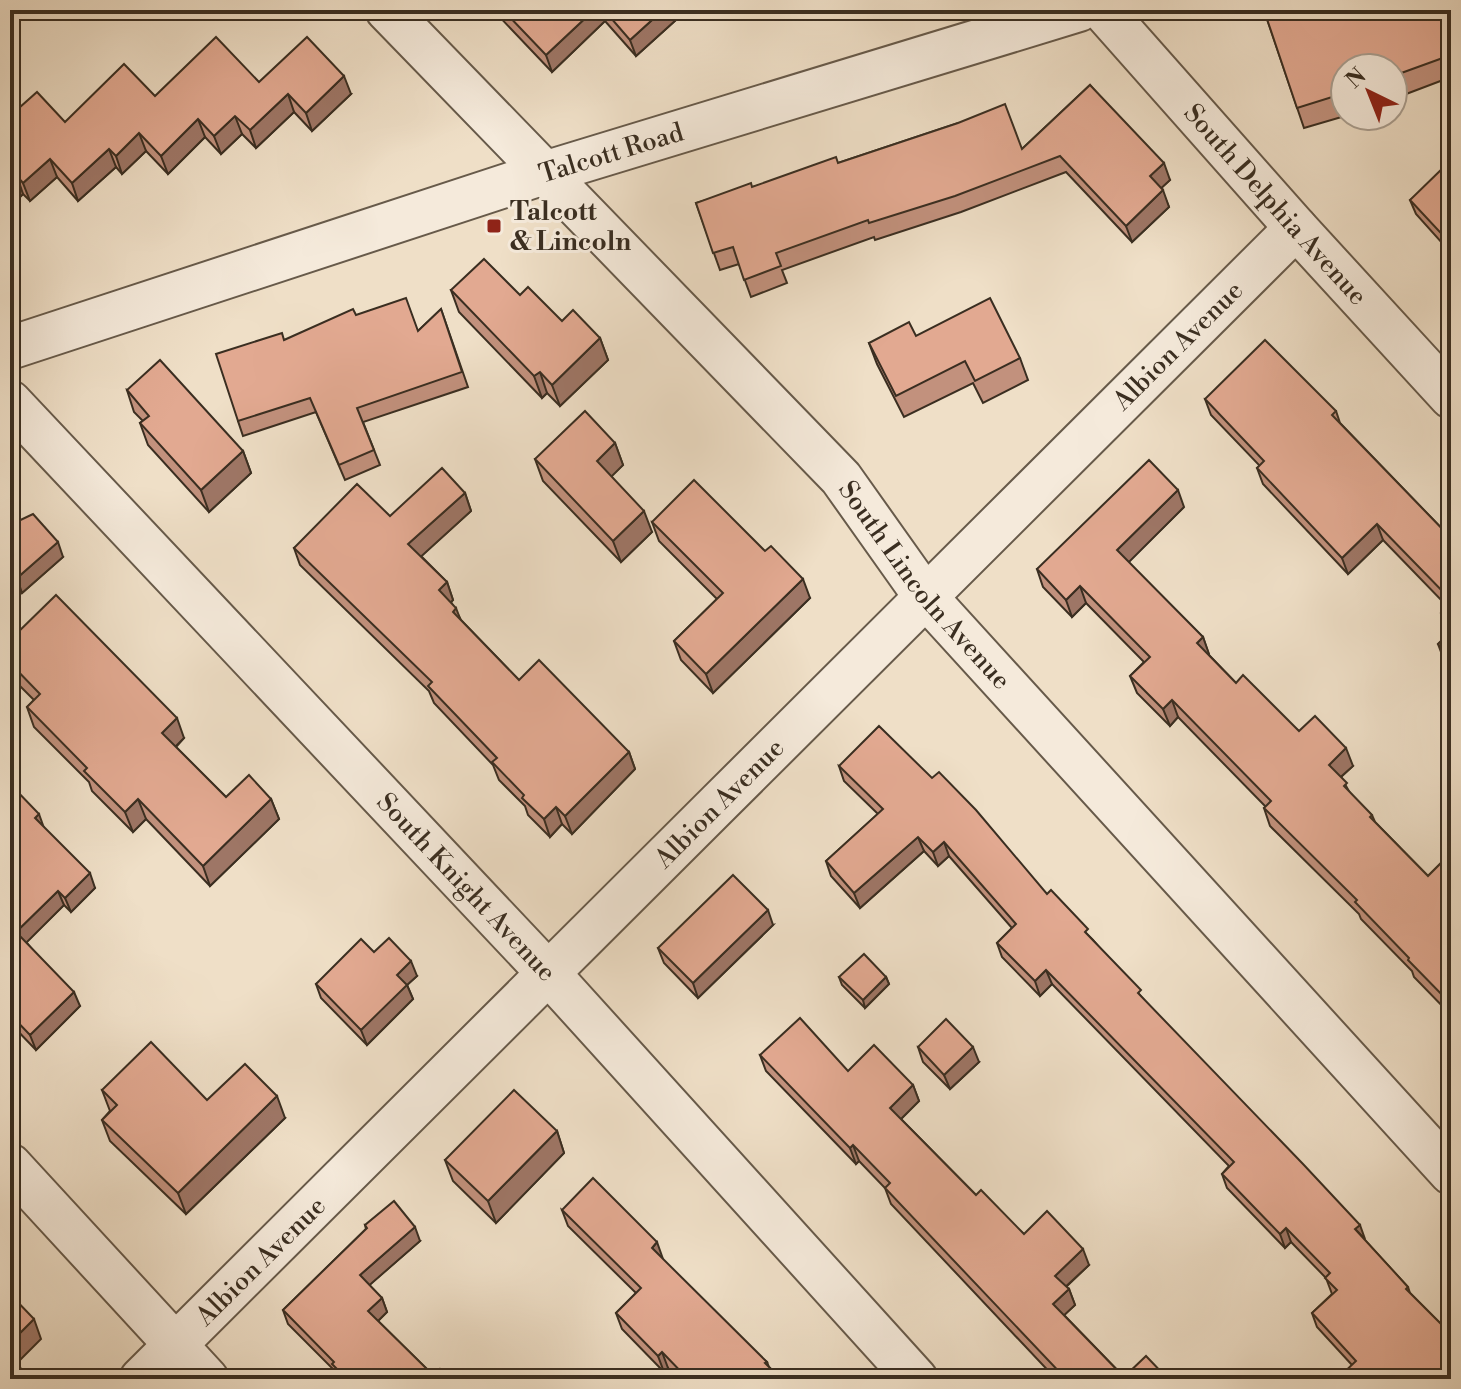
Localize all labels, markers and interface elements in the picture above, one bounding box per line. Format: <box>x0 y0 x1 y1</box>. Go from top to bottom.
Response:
north arrow <box>1329 52 1409 132</box>
text: N <box>1341 62 1372 94</box>
street label: South Delphia Avenue <box>1177 98 1374 312</box>
street label: Talcott Road <box>535 116 688 191</box>
place label: Talcott & Lincoln <box>510 196 631 258</box>
marker: Talcott & Lincoln <box>485 217 503 235</box>
street label: Albion Avenue <box>1106 275 1250 418</box>
street label: South Lincoln Avenue <box>831 475 1017 696</box>
street label: Albion Avenue <box>648 732 791 876</box>
street label: South Knight Avenue <box>370 786 562 988</box>
street label: Albion Avenue <box>189 1190 333 1333</box>

